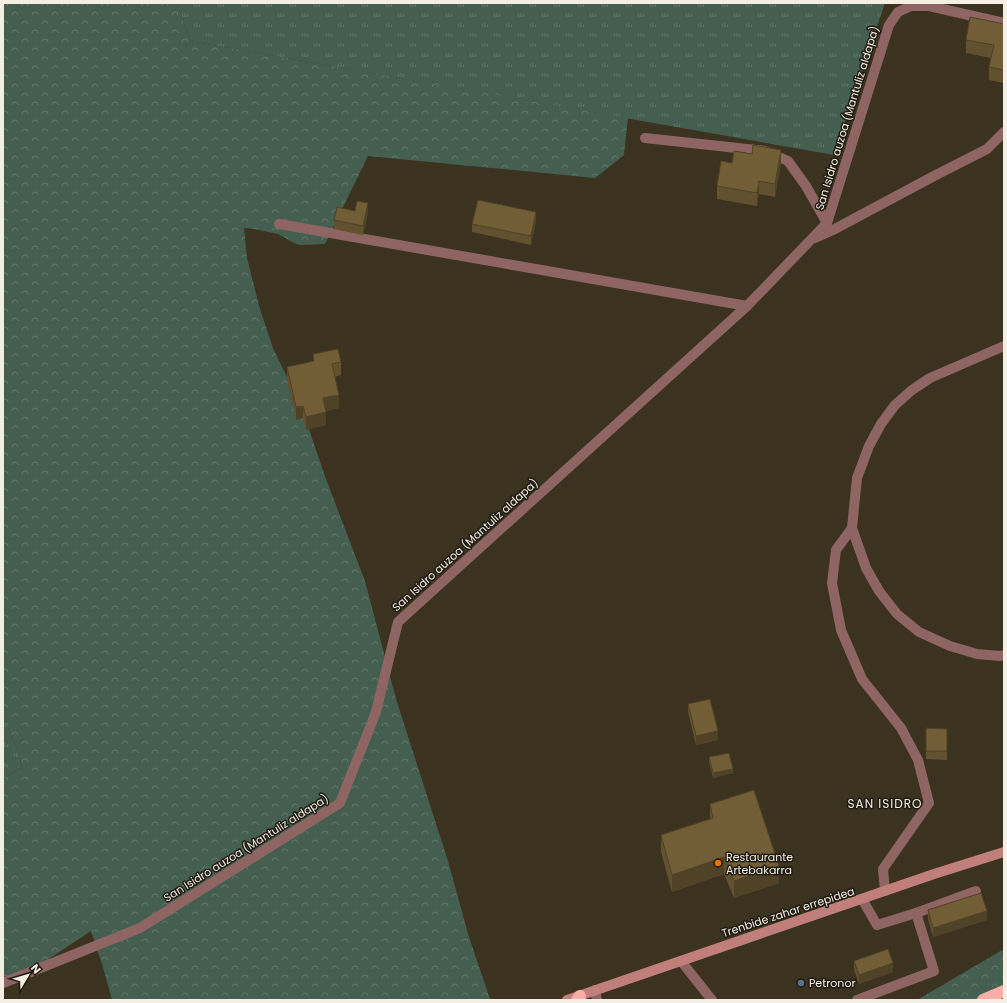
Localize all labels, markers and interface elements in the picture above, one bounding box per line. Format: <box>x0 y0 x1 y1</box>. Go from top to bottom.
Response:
street label: San Isidro auzoa (Mantuliz aldapa) <box>811 24 883 212</box>
street label: San Isidro auzoa (Mantuliz aldapa) <box>388 475 542 615</box>
street label: San Isidro auzoa (Mantuliz aldapa) <box>160 790 332 906</box>
district label: SAN ISIDRO <box>848 795 922 812</box>
place label: Restaurante Artebakarra <box>726 849 793 878</box>
marker: Restaurante Artebakarra <box>713 858 723 868</box>
street label: Trenbide zahar errepidea <box>719 883 857 941</box>
north arrow <box>8 955 48 995</box>
text: N <box>27 961 45 977</box>
place label: Petronor <box>809 975 856 991</box>
marker: Petronor <box>796 978 806 988</box>

